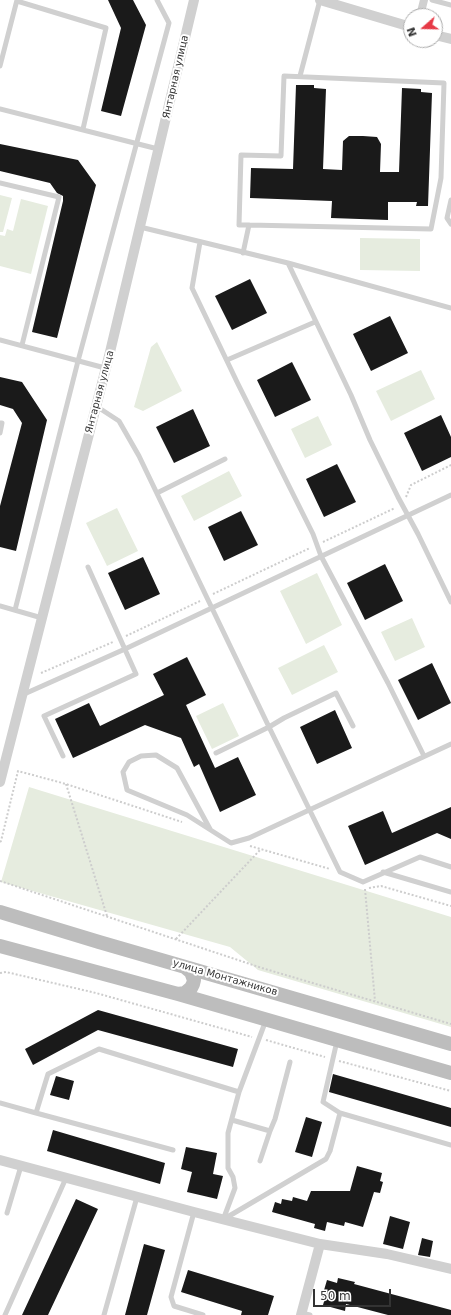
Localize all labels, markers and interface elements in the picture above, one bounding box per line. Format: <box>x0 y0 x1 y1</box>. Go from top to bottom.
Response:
north arrow <box>403 8 443 48</box>
text: N <box>405 25 420 38</box>
street label: Янтарная улица <box>161 34 191 120</box>
street label: Янтарная улица <box>83 349 117 435</box>
street label: улица Монтажников <box>171 957 279 999</box>
scale bar <box>315 1281 393 1307</box>
text: 50 m <box>320 1289 351 1303</box>

